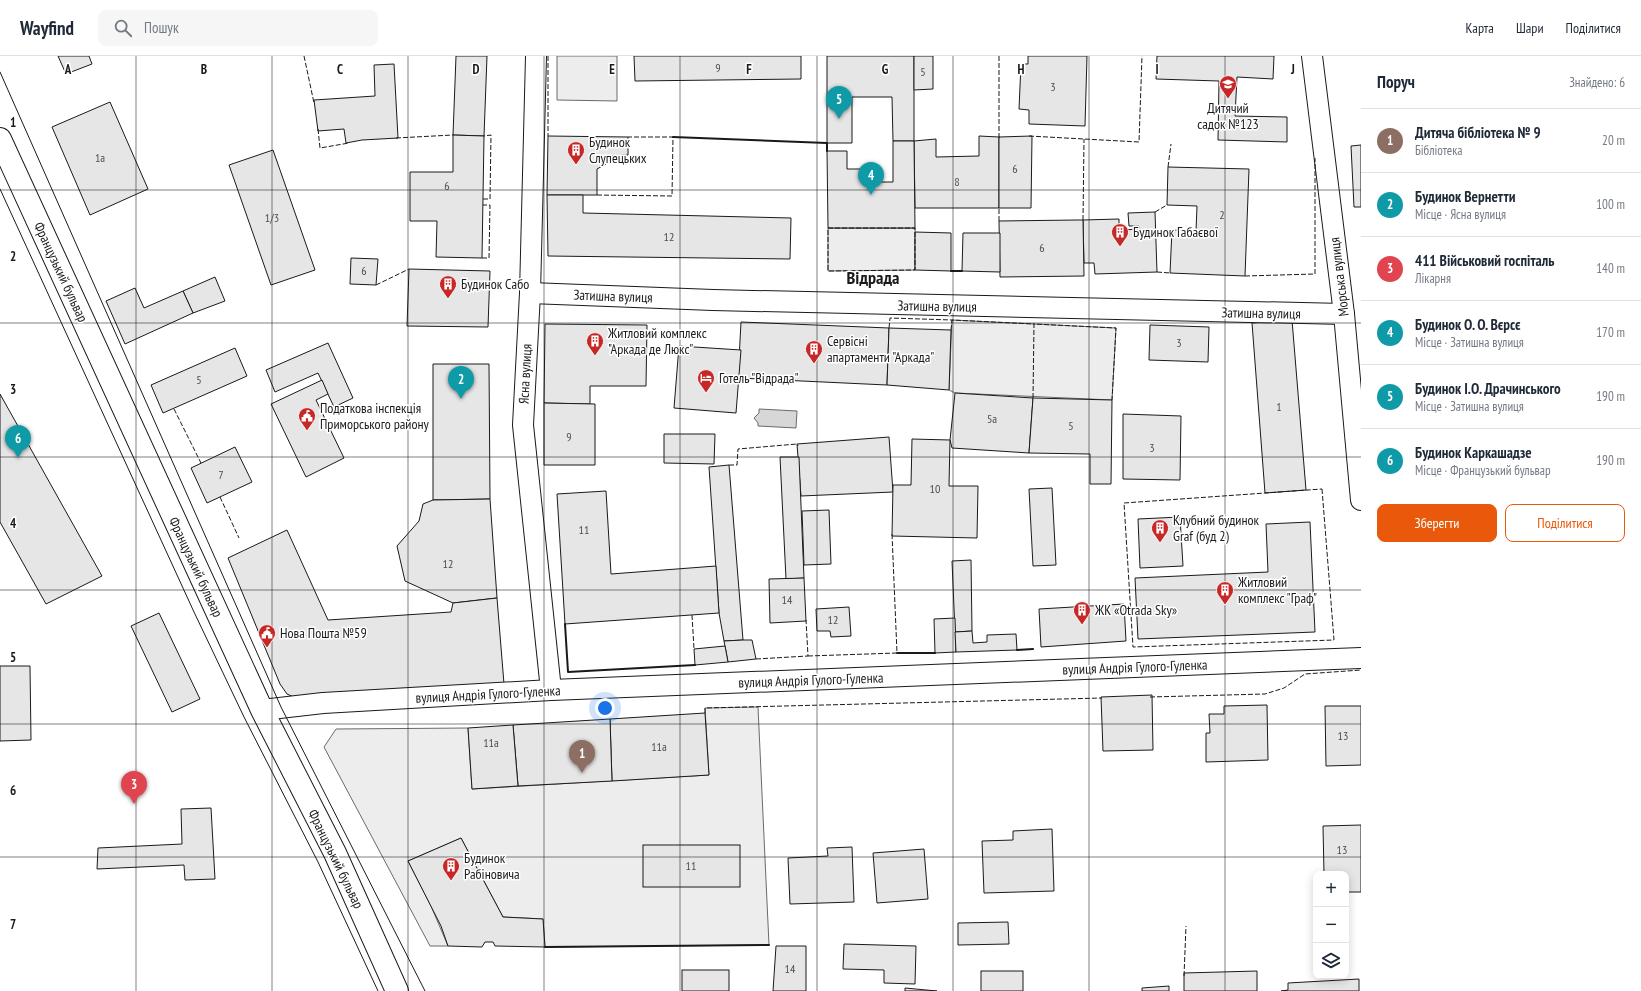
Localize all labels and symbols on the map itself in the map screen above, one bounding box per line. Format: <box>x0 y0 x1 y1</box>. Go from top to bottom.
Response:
house number: 9 <box>715 60 721 75</box>
text: A <box>64 61 72 78</box>
text: B <box>201 61 207 78</box>
text: C <box>337 61 343 78</box>
text: D <box>473 61 480 78</box>
text: E <box>609 61 615 78</box>
text: F <box>746 61 752 78</box>
text: G <box>882 61 889 78</box>
text: H <box>1018 61 1025 78</box>
text: I <box>1155 61 1159 78</box>
text: J <box>1290 61 1295 78</box>
house number: 5 <box>920 64 926 79</box>
school or university icon: Дитячий садок №123 <box>1218 74 1238 99</box>
house number: 3 <box>1050 79 1056 94</box>
pin: 5 <box>826 86 852 119</box>
place label: Дитячий садок №123 <box>1197 99 1259 133</box>
text: 1 <box>10 114 16 131</box>
place label: Будинок Слупецьких <box>589 133 647 167</box>
building icon: Будинок Слупецьких <box>566 140 586 165</box>
house number: 1а <box>95 150 105 165</box>
house number: 6 <box>1012 161 1018 176</box>
pin: 4 <box>858 162 884 195</box>
house number: 8 <box>954 174 960 189</box>
house number: 6 <box>444 178 450 193</box>
house number: 2 <box>1219 207 1225 222</box>
house number: 1/3 <box>265 210 279 225</box>
street label: Французький бульвар <box>30 219 92 325</box>
building icon: Будинок Габаєвої <box>1110 222 1130 247</box>
place label: Будинок Габаєвої <box>1133 223 1218 241</box>
house number: 12 <box>664 229 674 244</box>
street label: Морська вулиця <box>1325 236 1353 318</box>
house number: 6 <box>1039 240 1045 255</box>
text: 2 <box>10 248 16 265</box>
house number: 6 <box>361 263 367 278</box>
district label: Відрада <box>847 266 899 289</box>
building icon: Будинок Сабо <box>438 274 458 299</box>
place label: Будинок Сабо <box>461 275 529 293</box>
street label: Затишна вулиця <box>573 286 653 306</box>
street label: Затишна вулиця <box>897 296 977 316</box>
street label: Затишна вулиця <box>1221 303 1301 323</box>
place label: Житловий комплекс "Аркада де Люкс" <box>607 324 707 358</box>
building icon: Житловий комплекс "Аркада де Люкс" <box>585 331 605 356</box>
place label: Сервісні апартаменти "Аркада" <box>827 332 934 366</box>
house number: 3 <box>1176 335 1182 350</box>
building icon: Сервісні апартаменти "Аркада" <box>804 339 824 364</box>
street label: Ясна вулиця <box>514 343 536 405</box>
pin: 2 <box>448 366 474 399</box>
hotel icon: Готель "Відрада" <box>696 368 716 393</box>
place label: Готель "Відрада" <box>719 369 798 387</box>
house number: 5 <box>196 372 202 387</box>
text: 3 <box>10 381 16 398</box>
place label: Податкова інспекція Приморського району <box>320 399 430 433</box>
house number: 1 <box>1276 399 1282 414</box>
public building icon: Податкова інспекція Приморського району <box>297 406 317 431</box>
house number: 5а <box>987 411 997 426</box>
house number: 5 <box>1068 418 1074 433</box>
pin: 6 <box>5 425 31 458</box>
house number: 9 <box>566 429 572 444</box>
house number: 3 <box>1149 440 1155 455</box>
house number: 7 <box>218 467 224 482</box>
house number: 10 <box>930 481 940 496</box>
place label: Клубний будинок Graf (буд 2) <box>1173 511 1260 545</box>
street label: Французький бульвар <box>165 514 227 620</box>
text: 4 <box>10 515 17 532</box>
building icon: Клубний будинок Graf (буд 2) <box>1150 518 1170 543</box>
house number: 11 <box>579 522 589 537</box>
house number: 12 <box>443 556 453 571</box>
place label: Житловий комплекс "Граф" <box>1237 573 1317 607</box>
building icon: Житловий комплекс "Граф" <box>1215 580 1235 605</box>
house number: 14 <box>782 592 793 607</box>
building icon: ЖК «Otrada Sky» <box>1072 600 1092 625</box>
place label: ЖК «Otrada Sky» <box>1094 601 1177 619</box>
house number: 12 <box>828 612 838 627</box>
public building icon: Нова Пошта №59 <box>257 623 277 648</box>
place label: Нова Пошта №59 <box>280 624 367 642</box>
text: 5 <box>10 649 16 666</box>
street label: вулиця Андрія Гулого-Гуленка <box>1062 655 1208 679</box>
street label: вулиця Андрія Гулого-Гуленка <box>738 668 884 692</box>
street label: вулиця Андрія Гулого-Гуленка <box>415 681 561 707</box>
your location <box>595 698 615 718</box>
house number: 13 <box>1338 728 1348 743</box>
house number: 11а <box>483 735 499 750</box>
house number: 11а <box>651 739 667 754</box>
pin: 1 <box>569 740 595 773</box>
pin: 3 <box>121 771 147 804</box>
text: 6 <box>10 782 16 799</box>
street label: Французький бульвар <box>304 806 368 912</box>
house number: 13 <box>1337 842 1347 857</box>
place label: Будинок Рабіновича <box>464 849 520 883</box>
building icon: Будинок Рабіновича <box>441 856 461 881</box>
house number: 11 <box>686 858 696 873</box>
text: 7 <box>10 916 16 933</box>
house number: 14 <box>785 961 796 976</box>

